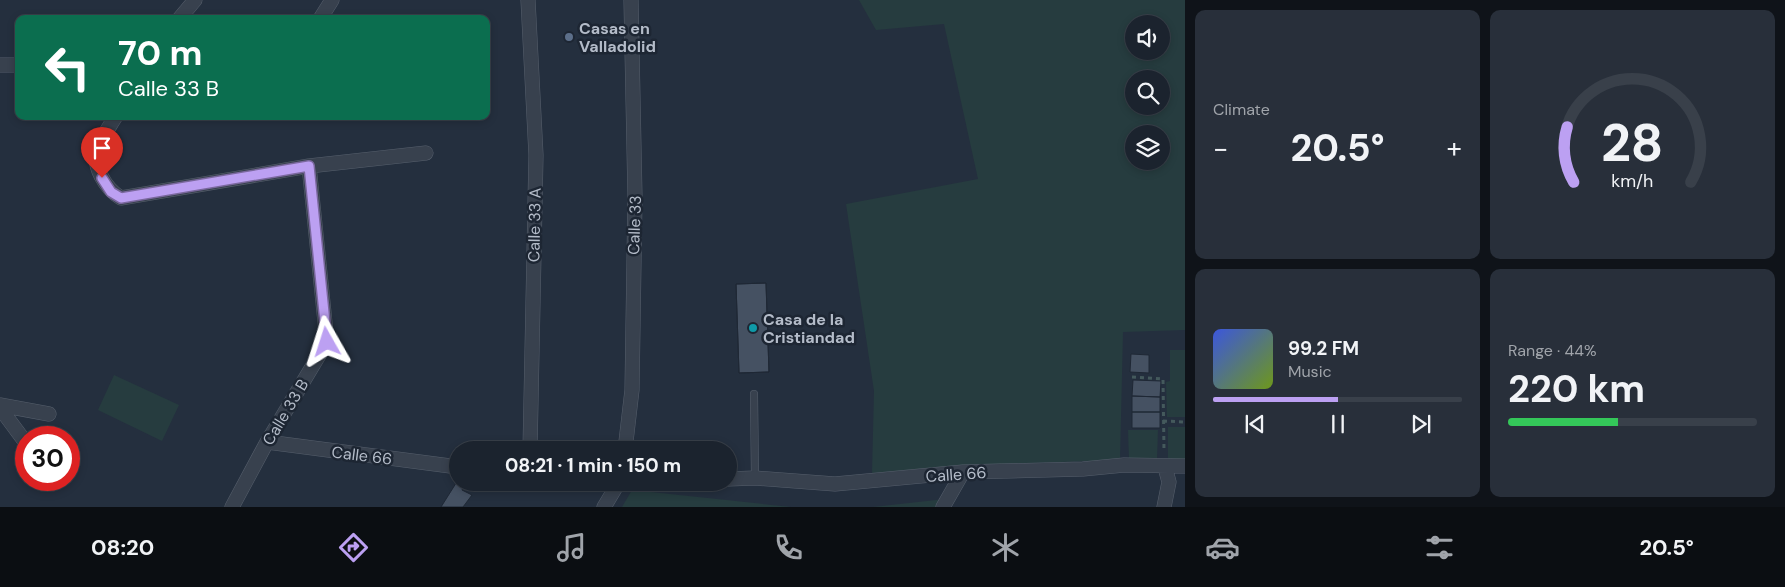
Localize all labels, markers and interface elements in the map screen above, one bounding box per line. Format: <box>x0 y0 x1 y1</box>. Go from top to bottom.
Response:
map controls <box>1125 15 1170 170</box>
button: sound <box>1125 15 1170 60</box>
place label: Casas en Valladolid <box>579 18 656 57</box>
text: 70 m <box>118 30 202 76</box>
marker: Casas en Valladolid <box>563 31 575 43</box>
icon: left <box>35 35 100 100</box>
button: search <box>1125 70 1170 115</box>
text: Calle 33 B <box>118 74 219 103</box>
text: Climate <box>1213 99 1270 120</box>
text: 28 <box>1601 109 1664 177</box>
text: 20.5° <box>1290 123 1385 173</box>
button: layers <box>1125 125 1170 170</box>
pin <box>81 127 123 178</box>
text: − <box>1213 130 1228 167</box>
text: + <box>1447 130 1462 167</box>
icon: arrive <box>88 134 116 162</box>
text: km/h <box>1611 169 1654 193</box>
street label: Calle 33 A <box>523 187 546 262</box>
street label: Calle 33 <box>623 195 646 255</box>
place label: Casa de la Cristiandad <box>763 309 855 348</box>
position arrow <box>300 315 352 367</box>
marker: Casa de la Cristiandad <box>747 322 759 334</box>
text: 99.2 FM <box>1288 336 1359 361</box>
text: Range · 44% <box>1508 340 1596 361</box>
text: Music <box>1288 361 1332 382</box>
text: 220 km <box>1508 364 1645 414</box>
street label: Calle 33 B <box>258 375 313 449</box>
icon: previous <box>1241 410 1269 438</box>
icon: pause <box>1324 410 1352 438</box>
icon: next <box>1407 410 1435 438</box>
speed limit sign: 30 <box>15 426 80 491</box>
street label: Calle 66 <box>331 441 393 470</box>
text: 08:21 · 1 min · 150 m <box>505 453 681 478</box>
street label: Calle 66 <box>925 462 987 487</box>
icon: directions <box>336 530 371 565</box>
icon: music <box>554 530 589 565</box>
icon: phone <box>771 530 806 565</box>
icon: climate <box>988 530 1023 565</box>
icon: car <box>1205 530 1240 565</box>
icon: filters <box>1422 530 1457 565</box>
text: 08:20 <box>91 533 154 562</box>
text: 20.5° <box>1639 533 1694 562</box>

